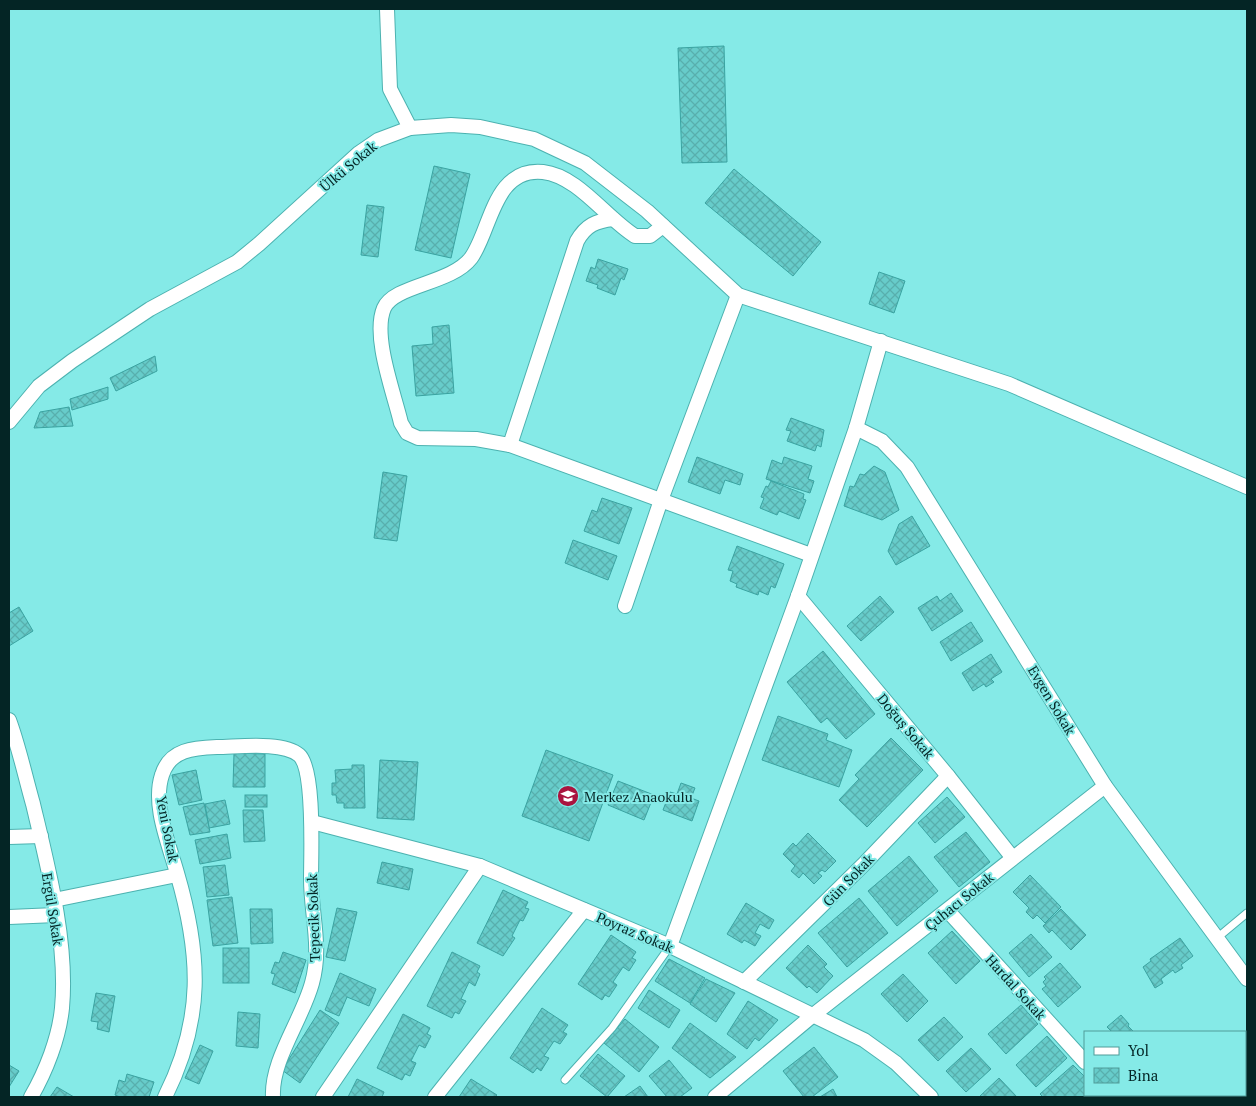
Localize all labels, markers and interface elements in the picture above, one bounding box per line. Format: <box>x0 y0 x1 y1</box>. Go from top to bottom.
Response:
street label: Ülkü Sokak <box>315 136 381 195</box>
street label: Evgen Sokak <box>1024 662 1081 739</box>
street label: Doğuş Sokak <box>873 689 939 763</box>
school or university icon: Merkez Anaokulu <box>556 784 580 808</box>
place label: Merkez Anaokulu <box>584 787 693 806</box>
street label: Yeni Sokak <box>152 794 184 865</box>
street label: Gün Sokak <box>818 849 878 910</box>
street label: Çuhacı Sokak <box>921 867 998 935</box>
street label: Ergül Sokak <box>38 871 68 947</box>
street label: Tepecik Sokak <box>302 873 324 962</box>
street label: Poyraz Sokak <box>594 907 677 957</box>
street label: Hardal Sokak <box>982 950 1051 1024</box>
legend <box>1084 1031 1246 1096</box>
text: Yol <box>1128 1040 1149 1060</box>
text: Bina <box>1128 1065 1159 1085</box>

